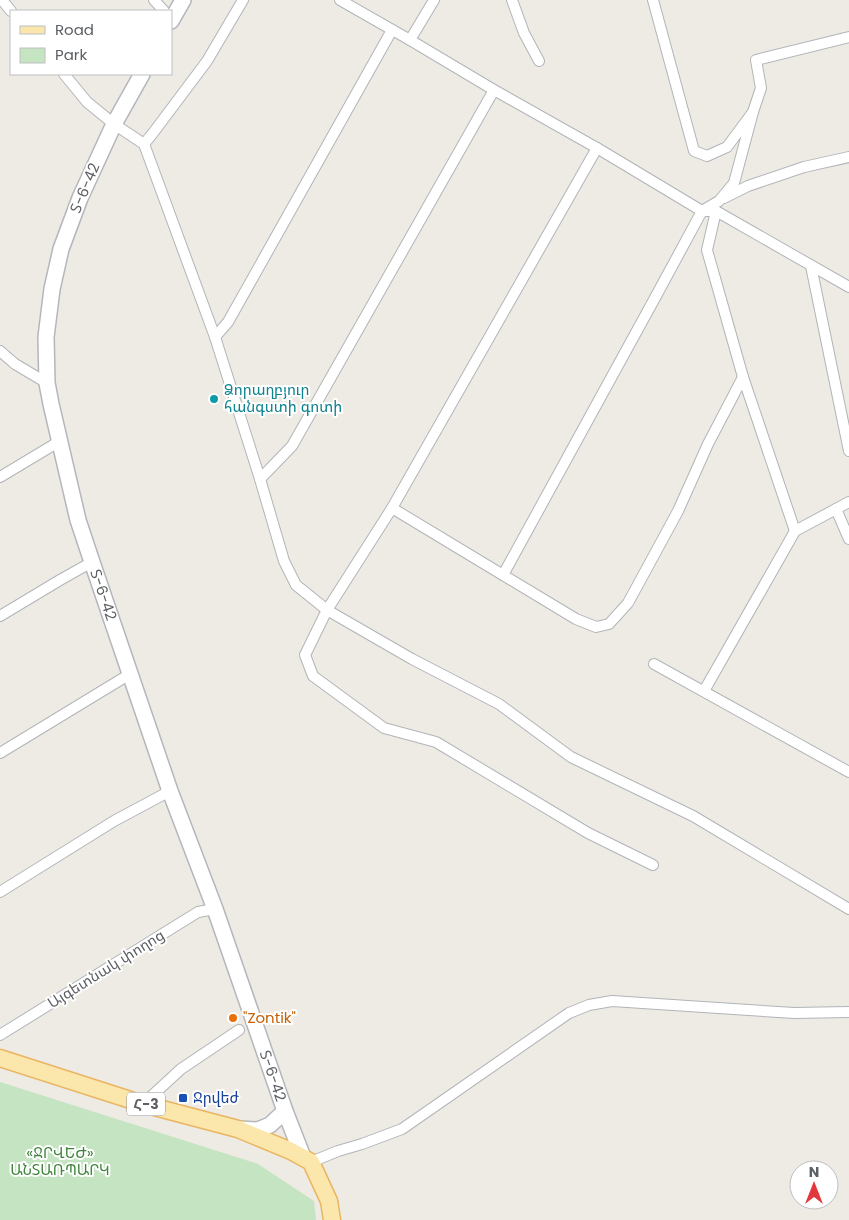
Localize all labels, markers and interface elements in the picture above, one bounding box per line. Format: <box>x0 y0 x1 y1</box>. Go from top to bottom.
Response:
legend <box>10 10 172 75</box>
text: Road <box>55 19 94 40</box>
text: Park <box>55 44 87 65</box>
street label: Տ-6-42 <box>65 159 104 216</box>
place label: Ձորաղբյուր հանգստի գոտի <box>224 379 342 417</box>
marker: Ձորաղբյուր հանգստի գոտի <box>208 393 220 405</box>
street label: Տ-6-42 <box>85 566 122 623</box>
street label: Այգետնակ փողոց <box>43 924 168 1013</box>
place label: "Zontik" <box>243 1007 296 1028</box>
marker: "Zontik" <box>227 1012 239 1024</box>
street label: Տ-6-42 <box>255 1047 292 1104</box>
place label: Ջրվեժ <box>193 1087 240 1108</box>
road number: Հ-3 <box>127 1092 165 1116</box>
marker: Ջրվեժ <box>177 1092 189 1104</box>
park label: «ՋՐՎԵԺ» ԱՆՏԱՌՊԱՐԿ <box>10 1142 110 1180</box>
north arrow <box>789 1160 839 1210</box>
text: N <box>809 1162 819 1182</box>

